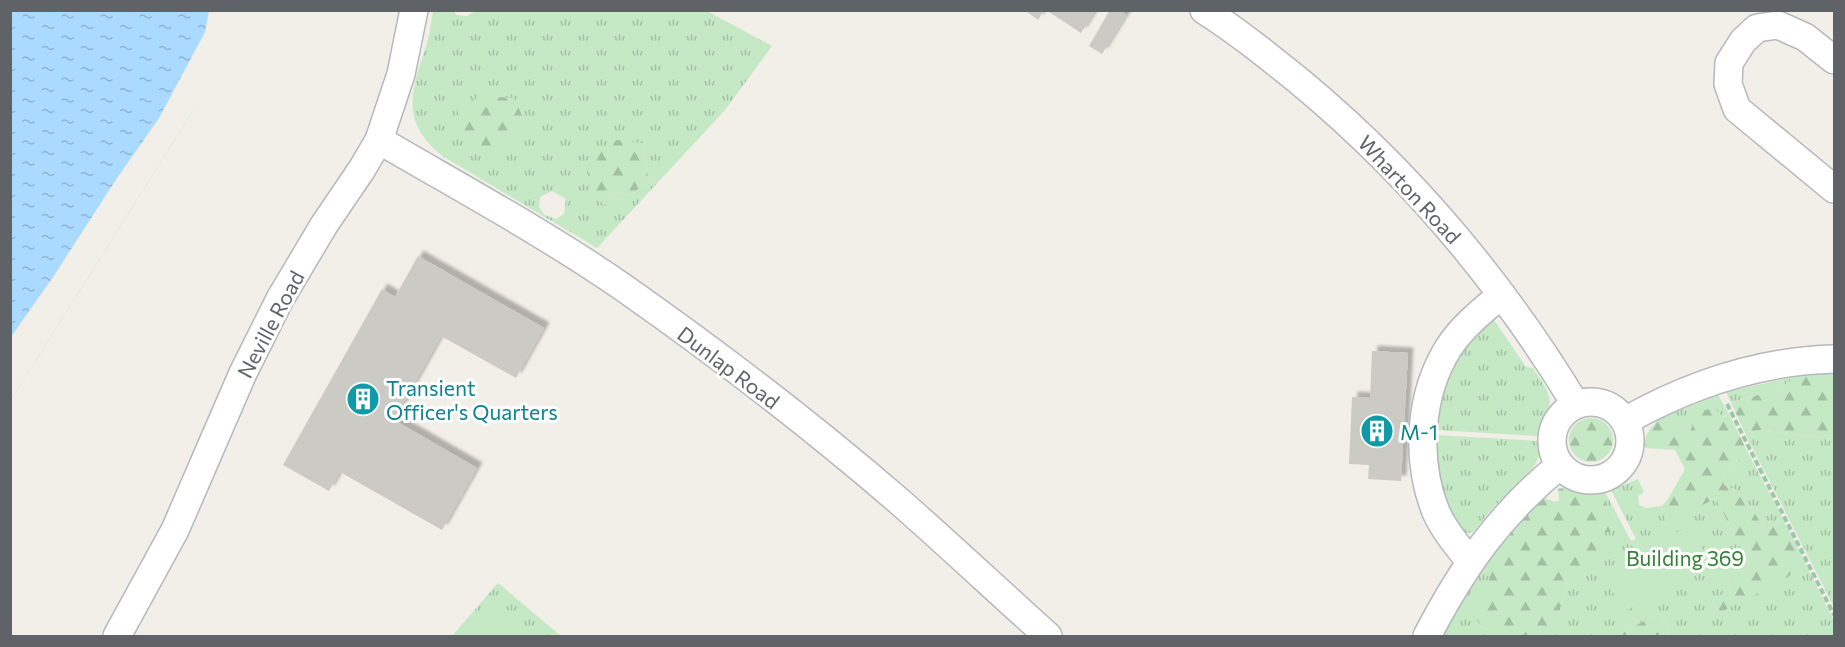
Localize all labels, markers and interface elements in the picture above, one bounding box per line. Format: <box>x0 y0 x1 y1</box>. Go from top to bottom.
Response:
street label: Wharton Road <box>1353 130 1467 248</box>
street label: Neville Road <box>231 266 309 382</box>
street label: Dunlap Road <box>673 321 785 413</box>
place label: Transient Officer's Quarters <box>386 375 558 424</box>
building icon: Transient Officer's Quarters <box>345 381 381 417</box>
building icon: M-1 <box>1359 413 1395 449</box>
place label: M-1 <box>1400 419 1438 444</box>
park label: Building 369 <box>1626 545 1744 570</box>

